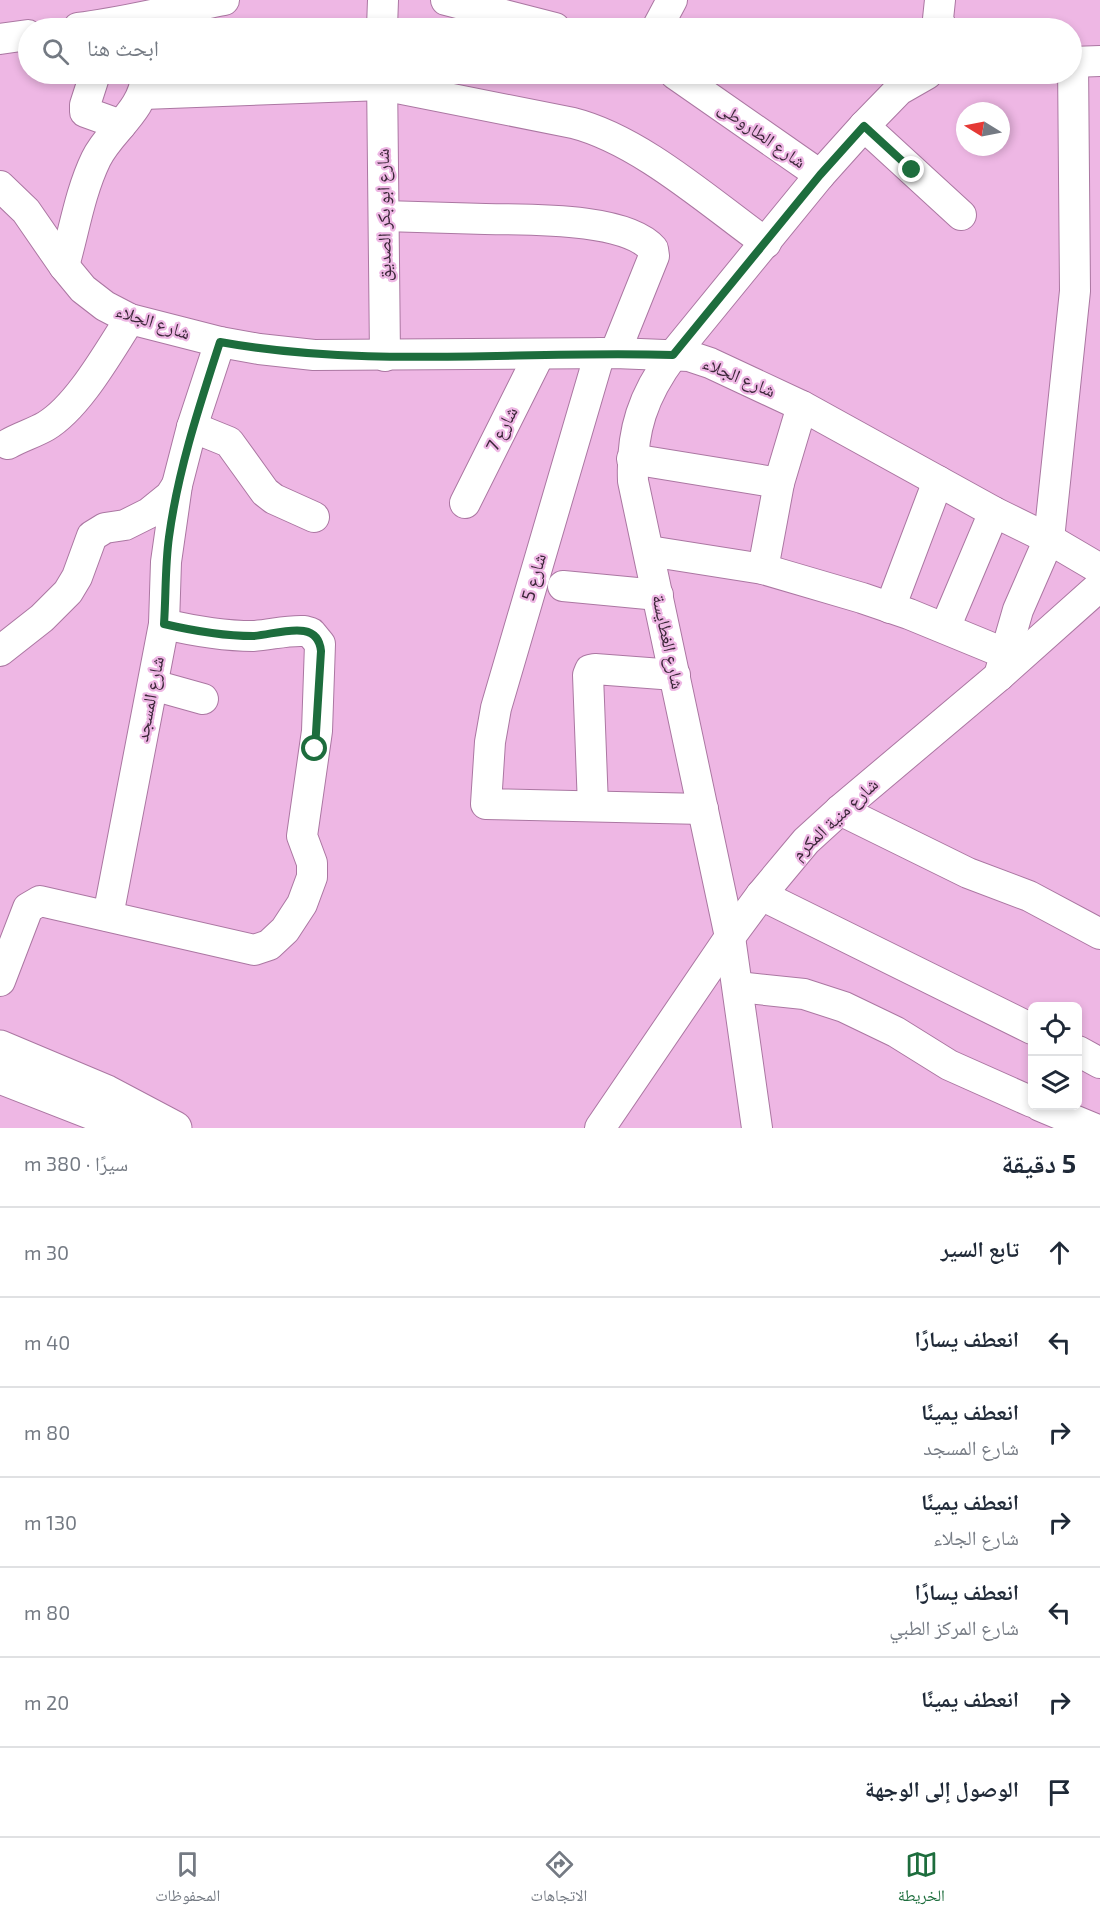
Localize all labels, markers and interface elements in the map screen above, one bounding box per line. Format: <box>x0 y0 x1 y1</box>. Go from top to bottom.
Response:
search box <box>18 18 1082 84</box>
text: ابحث هنا <box>87 34 159 60</box>
icon: search <box>39 35 72 68</box>
street label: شارع الطاروطى <box>714 96 811 173</box>
north arrow <box>956 102 1010 156</box>
street label: شارع ابو بكر الصديق <box>371 148 396 282</box>
route end <box>898 156 924 182</box>
street label: شارع الجلاء <box>113 299 193 344</box>
street label: شارع الجلاء <box>699 351 779 402</box>
street label: شارع 7 <box>481 402 523 455</box>
street label: شارع 5 <box>516 551 551 603</box>
street label: شارع الغطايسة <box>647 593 690 691</box>
street label: شارع المسجد <box>130 654 169 743</box>
route start <box>301 735 327 761</box>
street label: شارع منية المكرم <box>787 773 883 865</box>
map controls <box>1028 1002 1082 1110</box>
button: locate <box>1028 1002 1082 1056</box>
button: layers <box>1028 1056 1082 1110</box>
text: 5 دقيقة <box>1001 1147 1076 1178</box>
text: سيرًا · 380 m <box>24 1151 128 1175</box>
text: تابع السير <box>941 1235 1019 1261</box>
icon: ahead <box>1043 1236 1076 1269</box>
text: 30 m <box>24 1240 69 1264</box>
text: انعطف يسارًا <box>914 1325 1019 1351</box>
icon: left <box>1043 1326 1076 1359</box>
text: 40 m <box>24 1330 70 1354</box>
text: انعطف يمينًا <box>921 1398 1019 1424</box>
icon: right <box>1043 1416 1076 1449</box>
text: 80 m <box>24 1420 70 1444</box>
text: شارع المسجد <box>923 1435 1019 1459</box>
text: انعطف يمينًا <box>921 1488 1019 1514</box>
icon: right <box>1043 1506 1076 1539</box>
text: 130 m <box>24 1510 77 1534</box>
text: شارع الجلاء <box>933 1525 1019 1549</box>
text: انعطف يسارًا <box>914 1578 1019 1604</box>
icon: left <box>1043 1596 1076 1629</box>
text: 80 m <box>24 1600 70 1624</box>
text: شارع المركز الطبي <box>889 1615 1019 1639</box>
text: انعطف يمينًا <box>921 1685 1019 1711</box>
icon: right <box>1043 1686 1076 1719</box>
text: 20 m <box>24 1690 69 1714</box>
text: الوصول إلى الوجهة <box>865 1775 1019 1801</box>
icon: arrive <box>1043 1776 1076 1809</box>
tab: المحفوظات <box>155 1848 220 1911</box>
tab: الاتجاهات <box>531 1848 587 1911</box>
tab: الخريطة <box>898 1848 945 1911</box>

